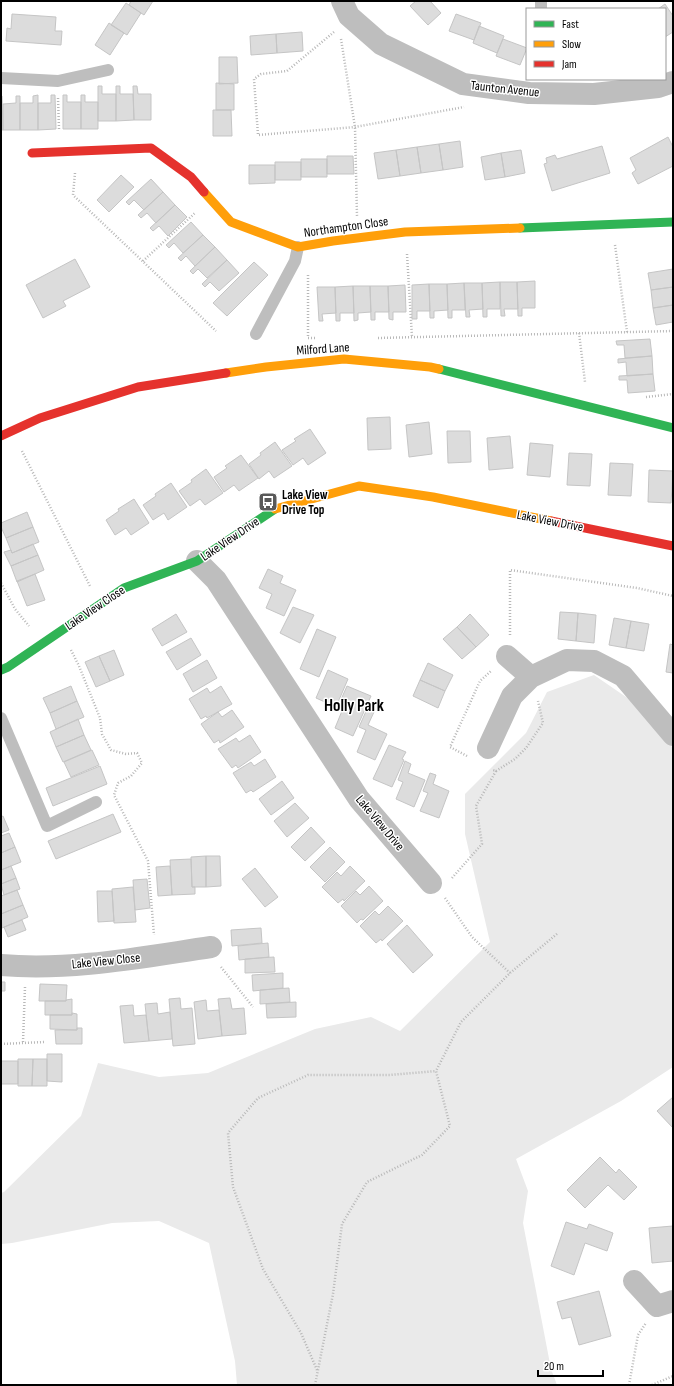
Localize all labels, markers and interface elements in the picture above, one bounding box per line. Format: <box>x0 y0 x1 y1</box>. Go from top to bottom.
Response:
legend <box>526 8 666 80</box>
text: Fast <box>562 17 579 32</box>
text: Slow <box>562 37 581 52</box>
text: Jam <box>561 57 577 72</box>
street label: Taunton Avenue <box>470 77 540 101</box>
street label: Northampton Close <box>303 213 389 241</box>
street label: Milford Lane <box>296 339 350 359</box>
place label: Lake View Drive Top <box>282 487 328 518</box>
bus stop icon: Lake View Drive Top <box>257 491 279 513</box>
street label: Lake View Drive <box>515 507 585 535</box>
street label: Lake View Drive <box>198 514 262 564</box>
street label: Lake View Close <box>62 582 128 634</box>
district label: Holly Park <box>324 696 385 716</box>
street label: Lake View Drive <box>352 792 408 854</box>
street label: Lake View Close <box>71 949 141 973</box>
scale bar <box>538 1352 603 1378</box>
text: 20 m <box>544 1359 564 1374</box>

